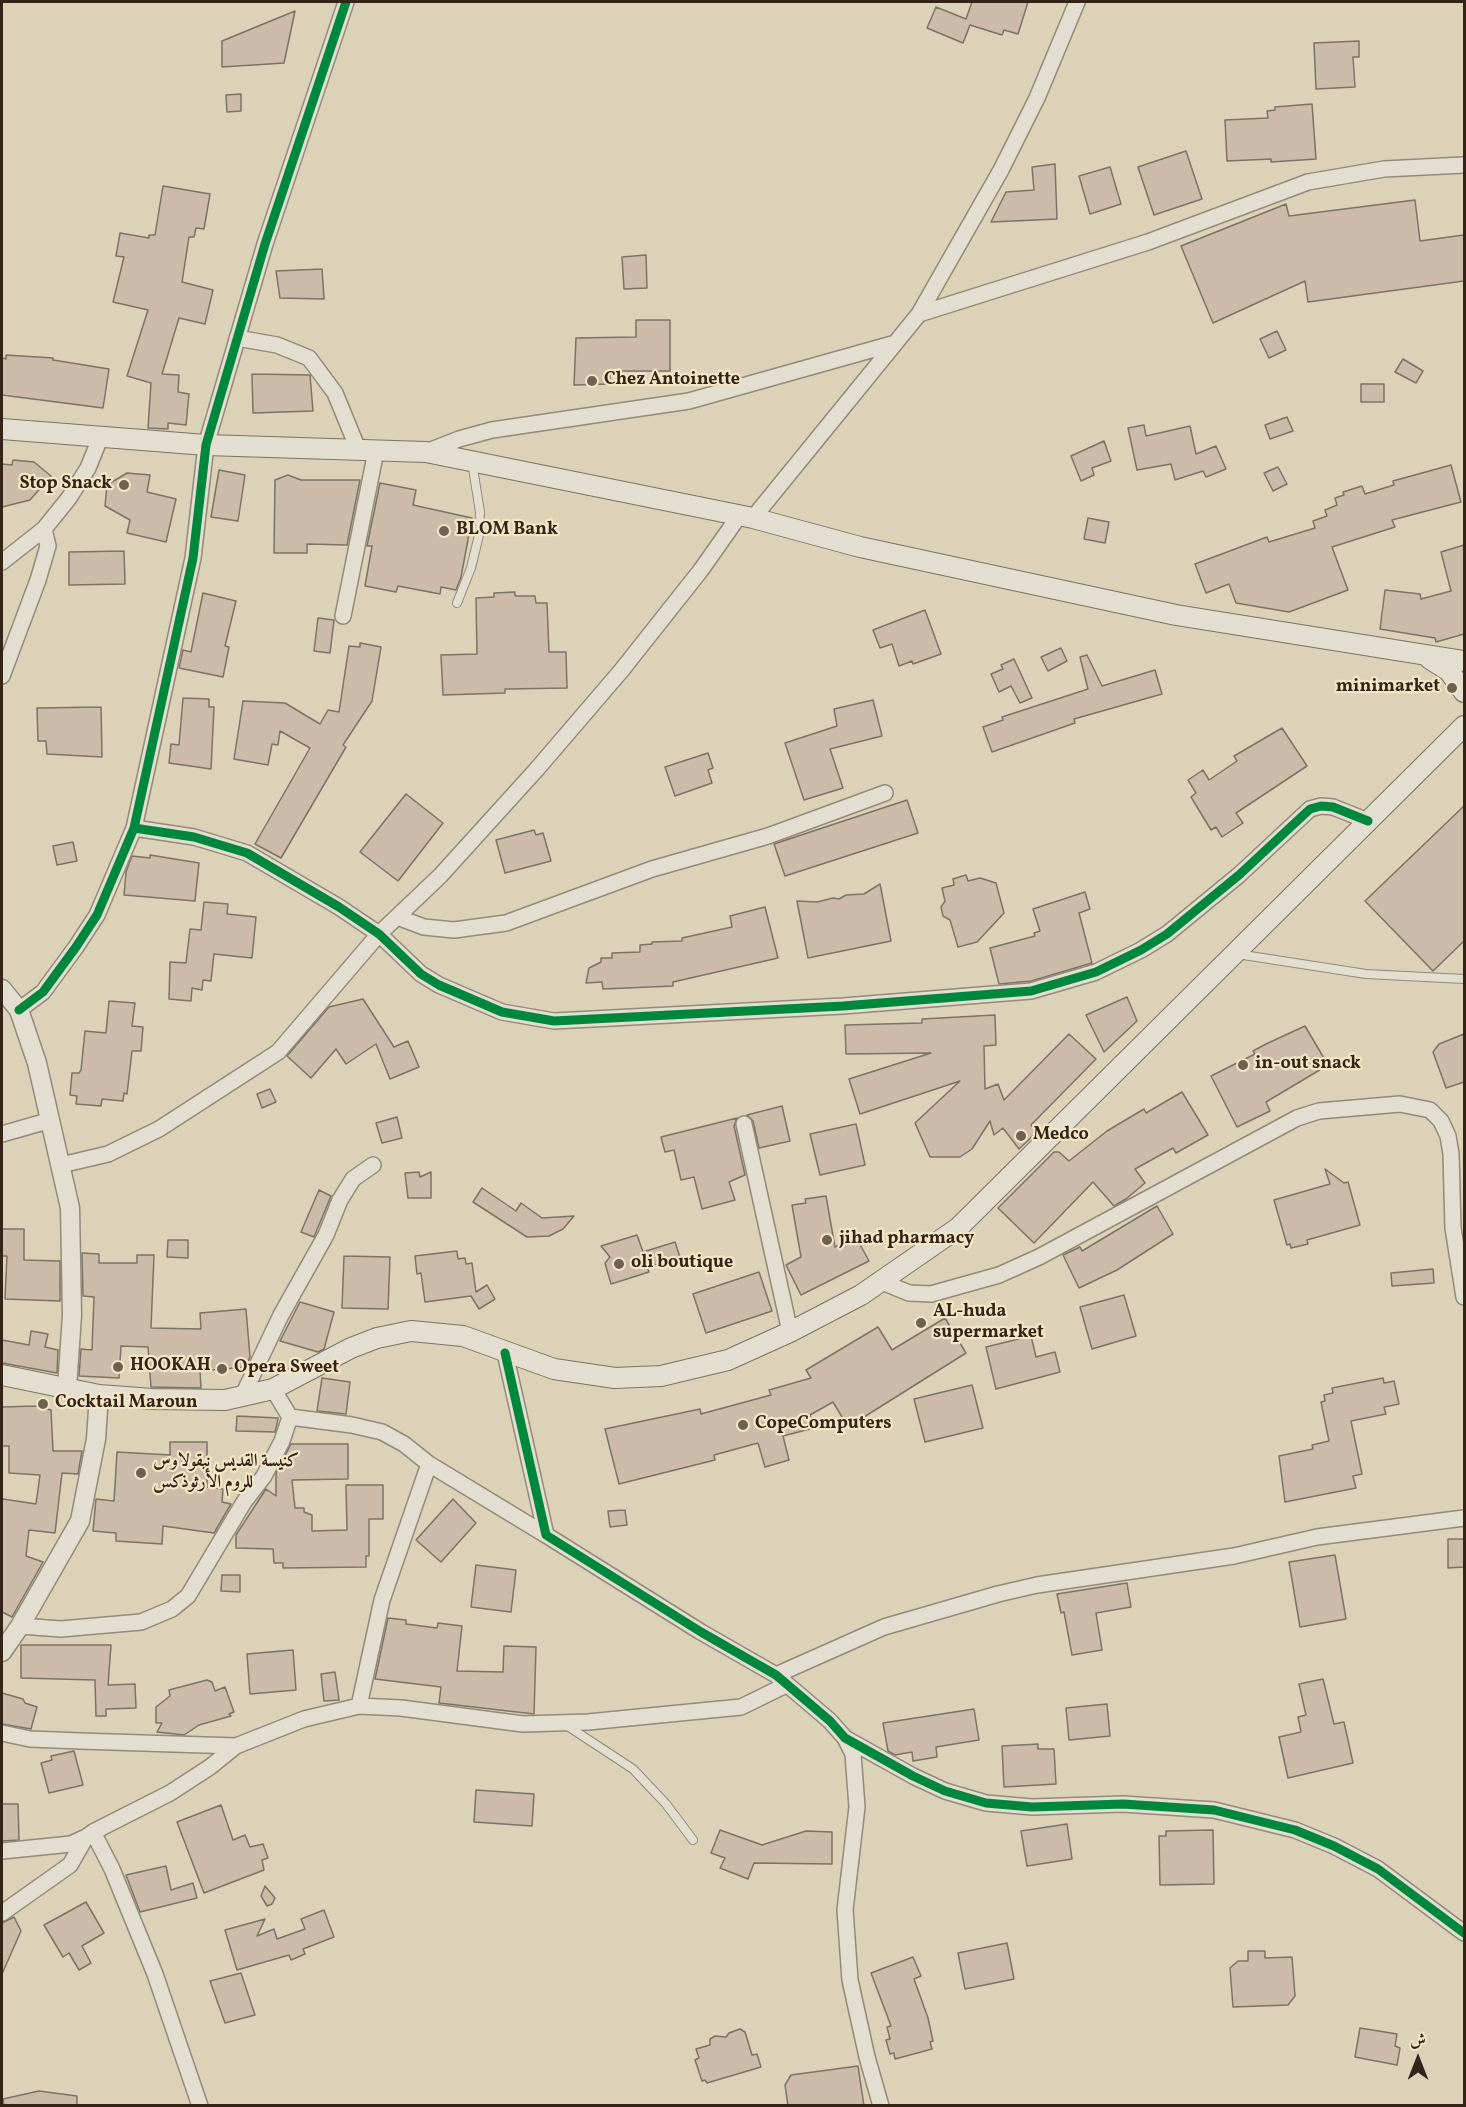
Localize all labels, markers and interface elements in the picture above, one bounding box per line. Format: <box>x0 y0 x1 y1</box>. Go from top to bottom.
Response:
place label: Chez Antoinette <box>604 370 740 392</box>
marker: Chez Antoinette <box>585 374 599 388</box>
place label: Stop Snack <box>19 474 112 496</box>
marker: Stop Snack <box>117 478 131 492</box>
place label: BLOM Bank <box>456 520 558 542</box>
marker: BLOM Bank <box>437 524 451 538</box>
place label: minimarket <box>1336 677 1440 699</box>
marker: minimarket <box>1445 681 1459 695</box>
place label: in-out snack <box>1255 1054 1361 1076</box>
marker: in-out snack <box>1236 1058 1250 1072</box>
place label: Medco <box>1033 1125 1089 1147</box>
marker: Medco <box>1014 1129 1028 1143</box>
place label: jihad pharmacy <box>839 1229 974 1251</box>
marker: jihad pharmacy <box>820 1233 834 1247</box>
place label: oli boutique <box>631 1253 733 1275</box>
marker: oli boutique <box>612 1257 626 1271</box>
place label: AL-huda supermarket <box>933 1302 1044 1344</box>
marker: AL-huda supermarket <box>914 1316 928 1330</box>
place label: HOOKAH <box>130 1356 211 1378</box>
place label: Opera Sweet <box>234 1358 339 1380</box>
marker: HOOKAH <box>111 1360 125 1374</box>
marker: Opera Sweet <box>215 1362 229 1376</box>
place label: Cocktail Maroun <box>55 1393 198 1415</box>
marker: Cocktail Maroun <box>36 1397 50 1411</box>
place label: CopeComputers <box>755 1414 892 1436</box>
marker: CopeComputers <box>736 1418 750 1432</box>
place label: كنيسة القديس نيقولاوس للروم الأرثوذكس <box>153 1452 299 1494</box>
marker: كنيسة القديس نيقولاوس للروم الأرثوذكس <box>134 1466 148 1480</box>
north arrow <box>1388 2029 1448 2089</box>
text: ش <box>1410 2030 1426 2052</box>

